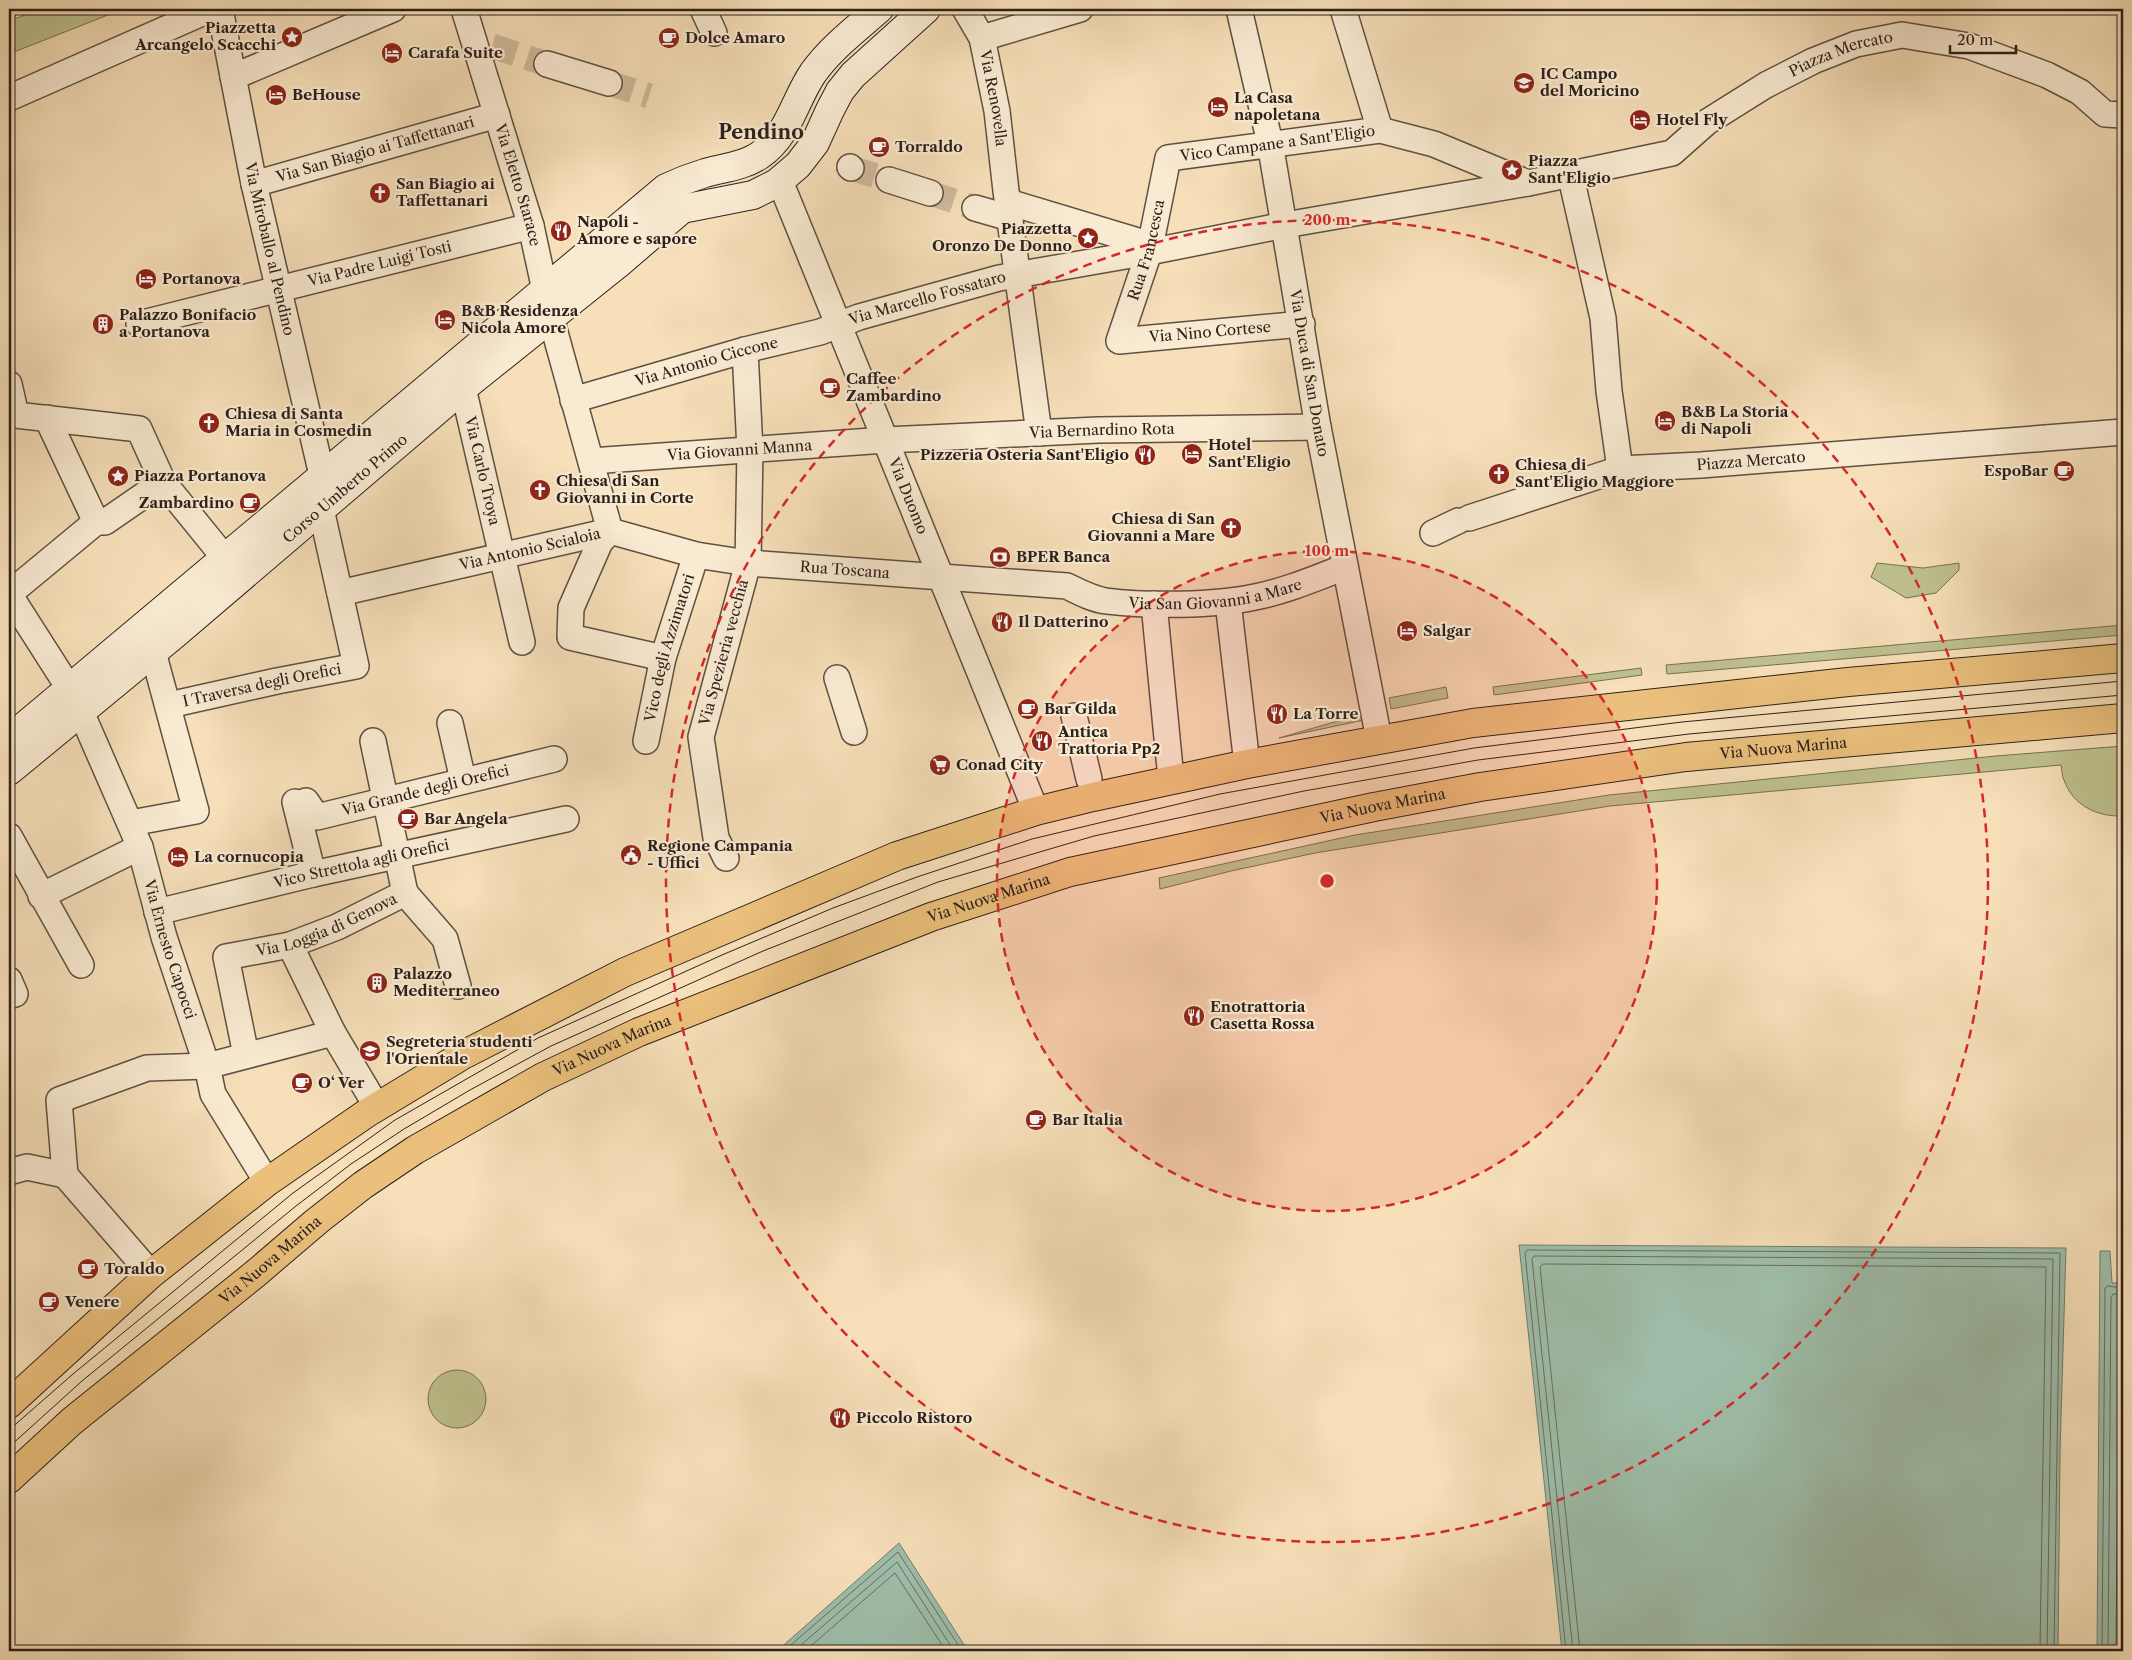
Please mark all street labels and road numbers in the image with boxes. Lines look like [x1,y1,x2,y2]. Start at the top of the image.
street label: Piazza Mercato [1786,27,1894,81]
street label: Via Renovella [976,47,1011,148]
street label: Via San Biagio ai Taffettanari [273,112,477,187]
street label: Via Eletto Starace [491,120,545,248]
street label: Vico Campane a Sant'Eligio [1178,121,1376,165]
street label: Via Miroballo al Pendino [241,160,299,337]
street label: Rua Francesca [1123,198,1168,303]
street label: Via Padre Luigi Tosti [305,236,454,291]
street label: Via Marcello Fossataro [845,267,1007,329]
street label: Via Duca di San Donato [1286,287,1334,458]
street label: Via Nino Cortese [1147,317,1272,346]
street label: Via Antonio Ciccone [632,332,780,391]
street label: Via Carlo Troya [461,413,505,527]
street label: Via Bernardino Rota [1028,419,1175,442]
street label: Corso Umberto Primo [278,430,411,547]
street label: Via Giovanni Manna [665,435,813,465]
street label: Piazza Mercato [1696,447,1806,474]
street label: Via Duomo [884,454,932,537]
street label: Via Antonio Scialoia [457,523,602,574]
street label: Rua Toscana [799,557,891,582]
street label: Vico degli Azzimatori [640,571,698,725]
street label: Via San Giovanni a Mare [1127,574,1304,613]
street label: Via Spezieria vecchia [694,577,752,728]
street label: I Traversa degli Orefici [181,659,343,711]
street label: Via Nuova Marina [1718,733,1848,763]
street label: Via Grande degli Orefici [339,760,511,820]
street label: Via Nuova Marina [1317,784,1447,828]
street label: Vico Strettola agli Orefici [271,835,451,892]
street label: Via Nuova Marina [924,869,1052,927]
street label: Via Ernesto Capocci [140,877,201,1022]
street label: Via Loggia di Genova [253,889,400,960]
street label: Via Nuova Marina [548,1010,674,1081]
street label: Via Nuova Marina [214,1211,325,1309]

